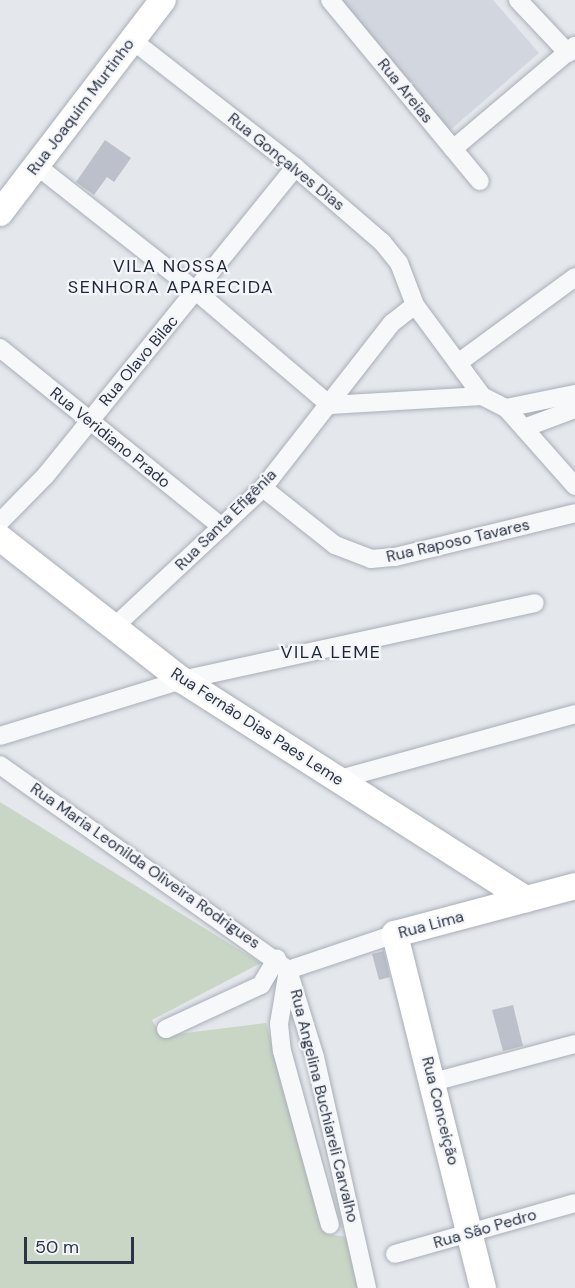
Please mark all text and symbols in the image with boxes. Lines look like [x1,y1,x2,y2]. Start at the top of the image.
street label: Rua Joaquim Murtinho [23,35,139,179]
street label: Rua Areias [373,55,437,127]
street label: Rua Gonçalves Dias [224,109,348,215]
district label: VILA NOSSA SENHORA APARECIDA [68,256,274,298]
street label: Rua Olavo Bilac [95,312,183,410]
street label: Rua Veridiano Prado [46,384,174,492]
street label: Rua Santa Efigênia [171,465,281,575]
street label: Rua Raposo Tavares [384,515,532,567]
district label: VILA LEME [281,641,381,663]
street label: Rua Fernão Dias Paes Leme [167,664,347,790]
street label: Rua Maria Leonilda Oliveira Rodrigues [26,779,264,953]
street label: Rua Lima [396,907,466,943]
street label: Rua Angelina Buchiareli Carvalho [286,987,362,1225]
street label: Rua Conceição [417,1055,463,1167]
street label: Rua São Pedro [431,1205,539,1253]
scale bar [27,1225,136,1263]
text: 50 m [35,1235,79,1259]

